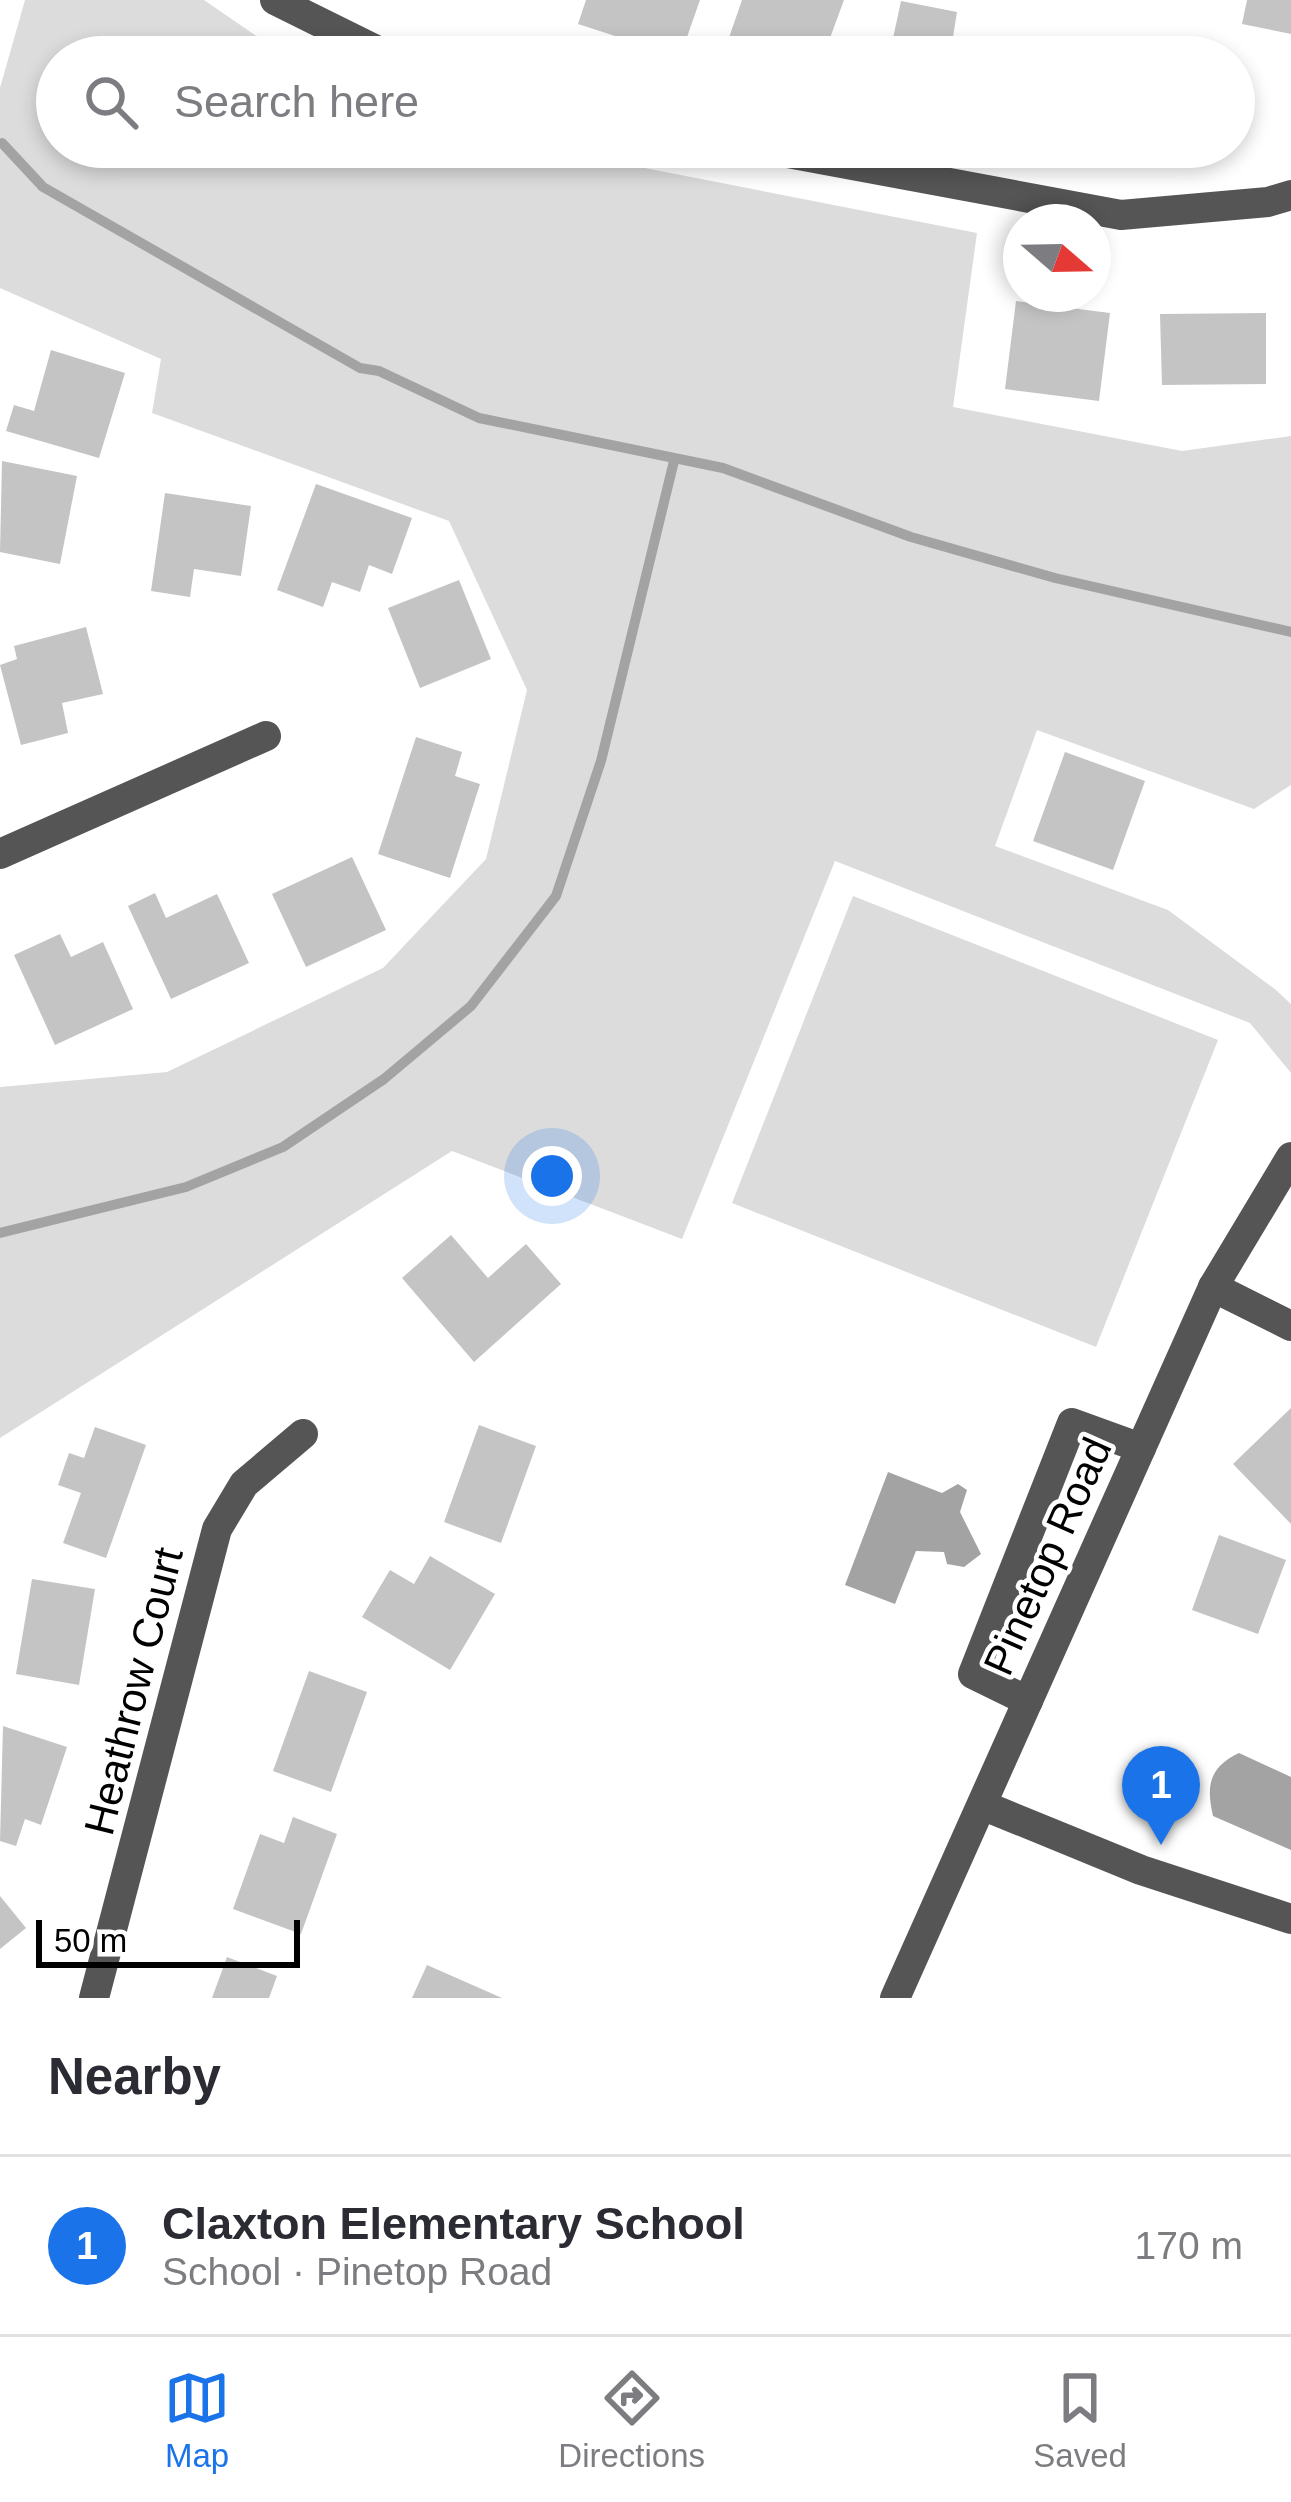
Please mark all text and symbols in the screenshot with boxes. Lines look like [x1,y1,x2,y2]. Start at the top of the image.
search box [36,36,1255,168]
icon: search [78,69,144,135]
text: Search here [174,76,419,127]
north arrow [1003,204,1111,312]
your location [522,1146,582,1206]
street label: Pinetop Road [974,1430,1121,1682]
street label: Heathrow Court [75,1542,192,1840]
pin: 1 [1122,1746,1200,1845]
scale bar [36,1914,300,1967]
text: 50 m [54,1922,127,1959]
text: Nearby [48,2048,221,2105]
text: Claxton Elementary School [162,2198,745,2249]
text: 1 [76,2224,98,2267]
text: 170 m [1135,2224,1243,2267]
text: School · Pinetop Road [162,2250,552,2293]
tab: Map [164,2365,230,2475]
tab: Directions [558,2365,705,2475]
tab: Saved [1033,2365,1127,2475]

